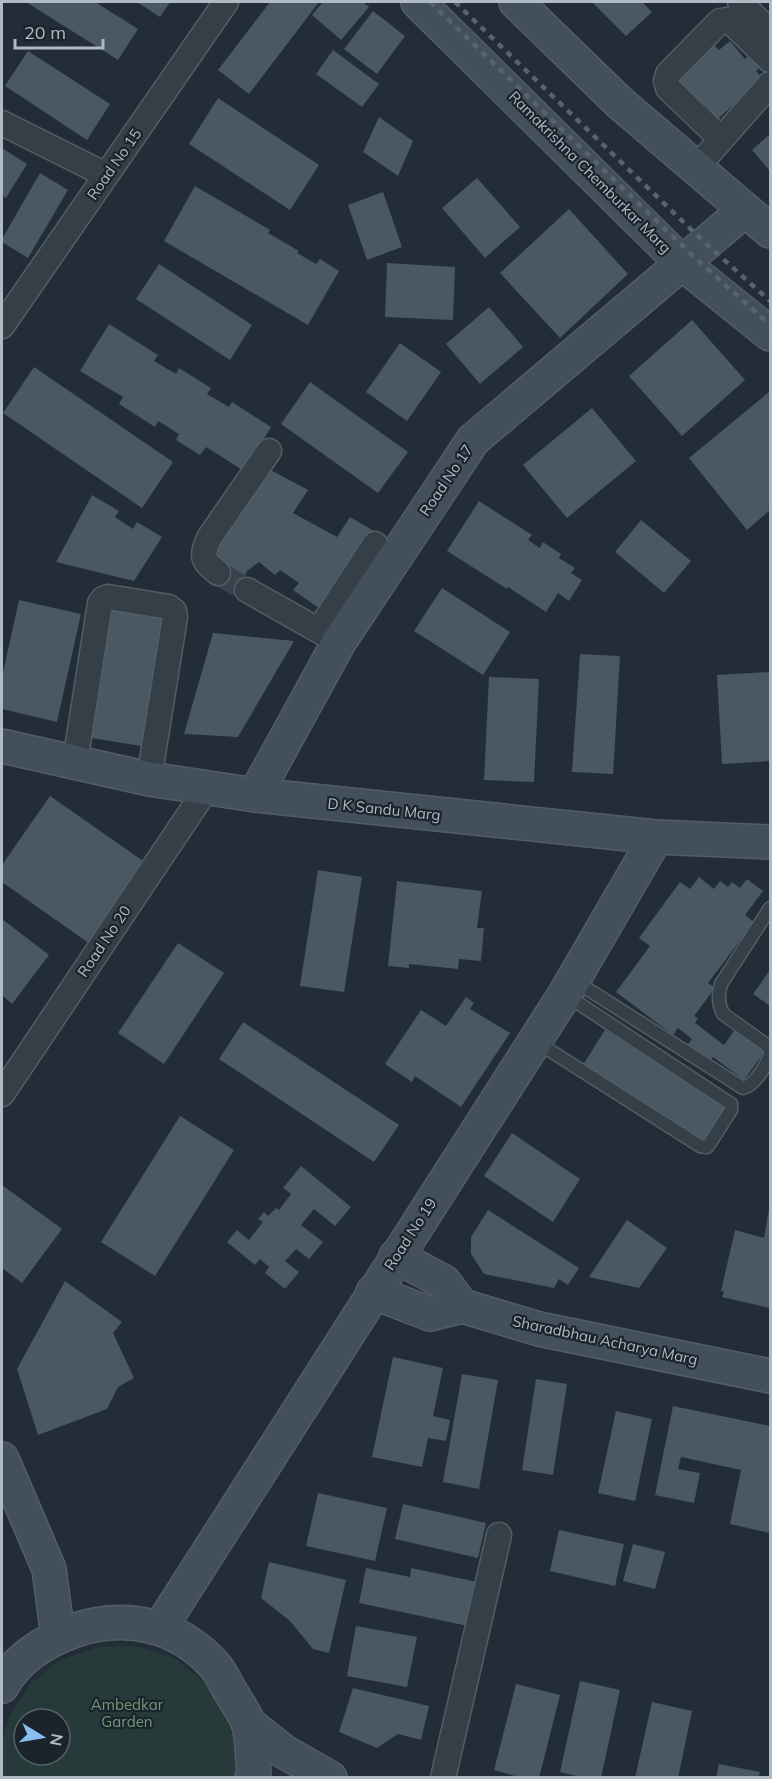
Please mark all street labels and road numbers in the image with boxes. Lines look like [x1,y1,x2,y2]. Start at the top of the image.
street label: Ramakrishna Chemburkar Marg [505,87,675,257]
street label: Road No 15 [83,125,145,203]
street label: Road No 17 [415,441,477,519]
street label: D K Sandu Marg [327,794,441,824]
street label: Road No 20 [73,902,135,980]
street label: Road No 19 [380,1194,440,1274]
street label: Sharadbhau Acharya Marg [511,1311,699,1369]

